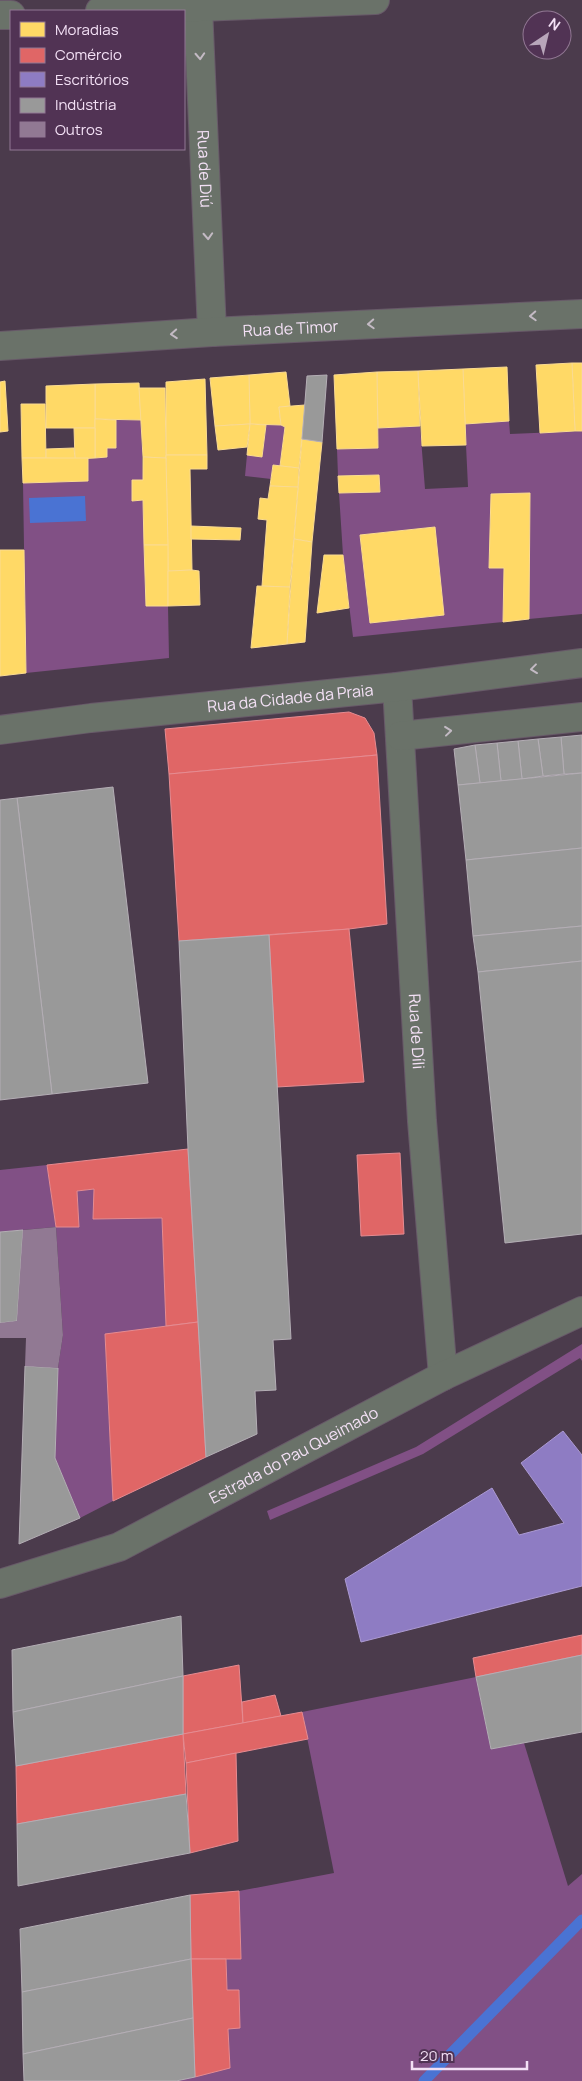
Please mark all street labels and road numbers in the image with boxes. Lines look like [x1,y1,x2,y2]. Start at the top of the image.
street label: Rua de Diú [192,130,218,208]
street label: Rua de Timor [242,315,339,341]
street label: Rua da Cidade da Praia [206,678,374,717]
street label: Rua de Díli [404,993,430,1070]
street label: Estrada do Pau Queimado [205,1401,382,1509]

